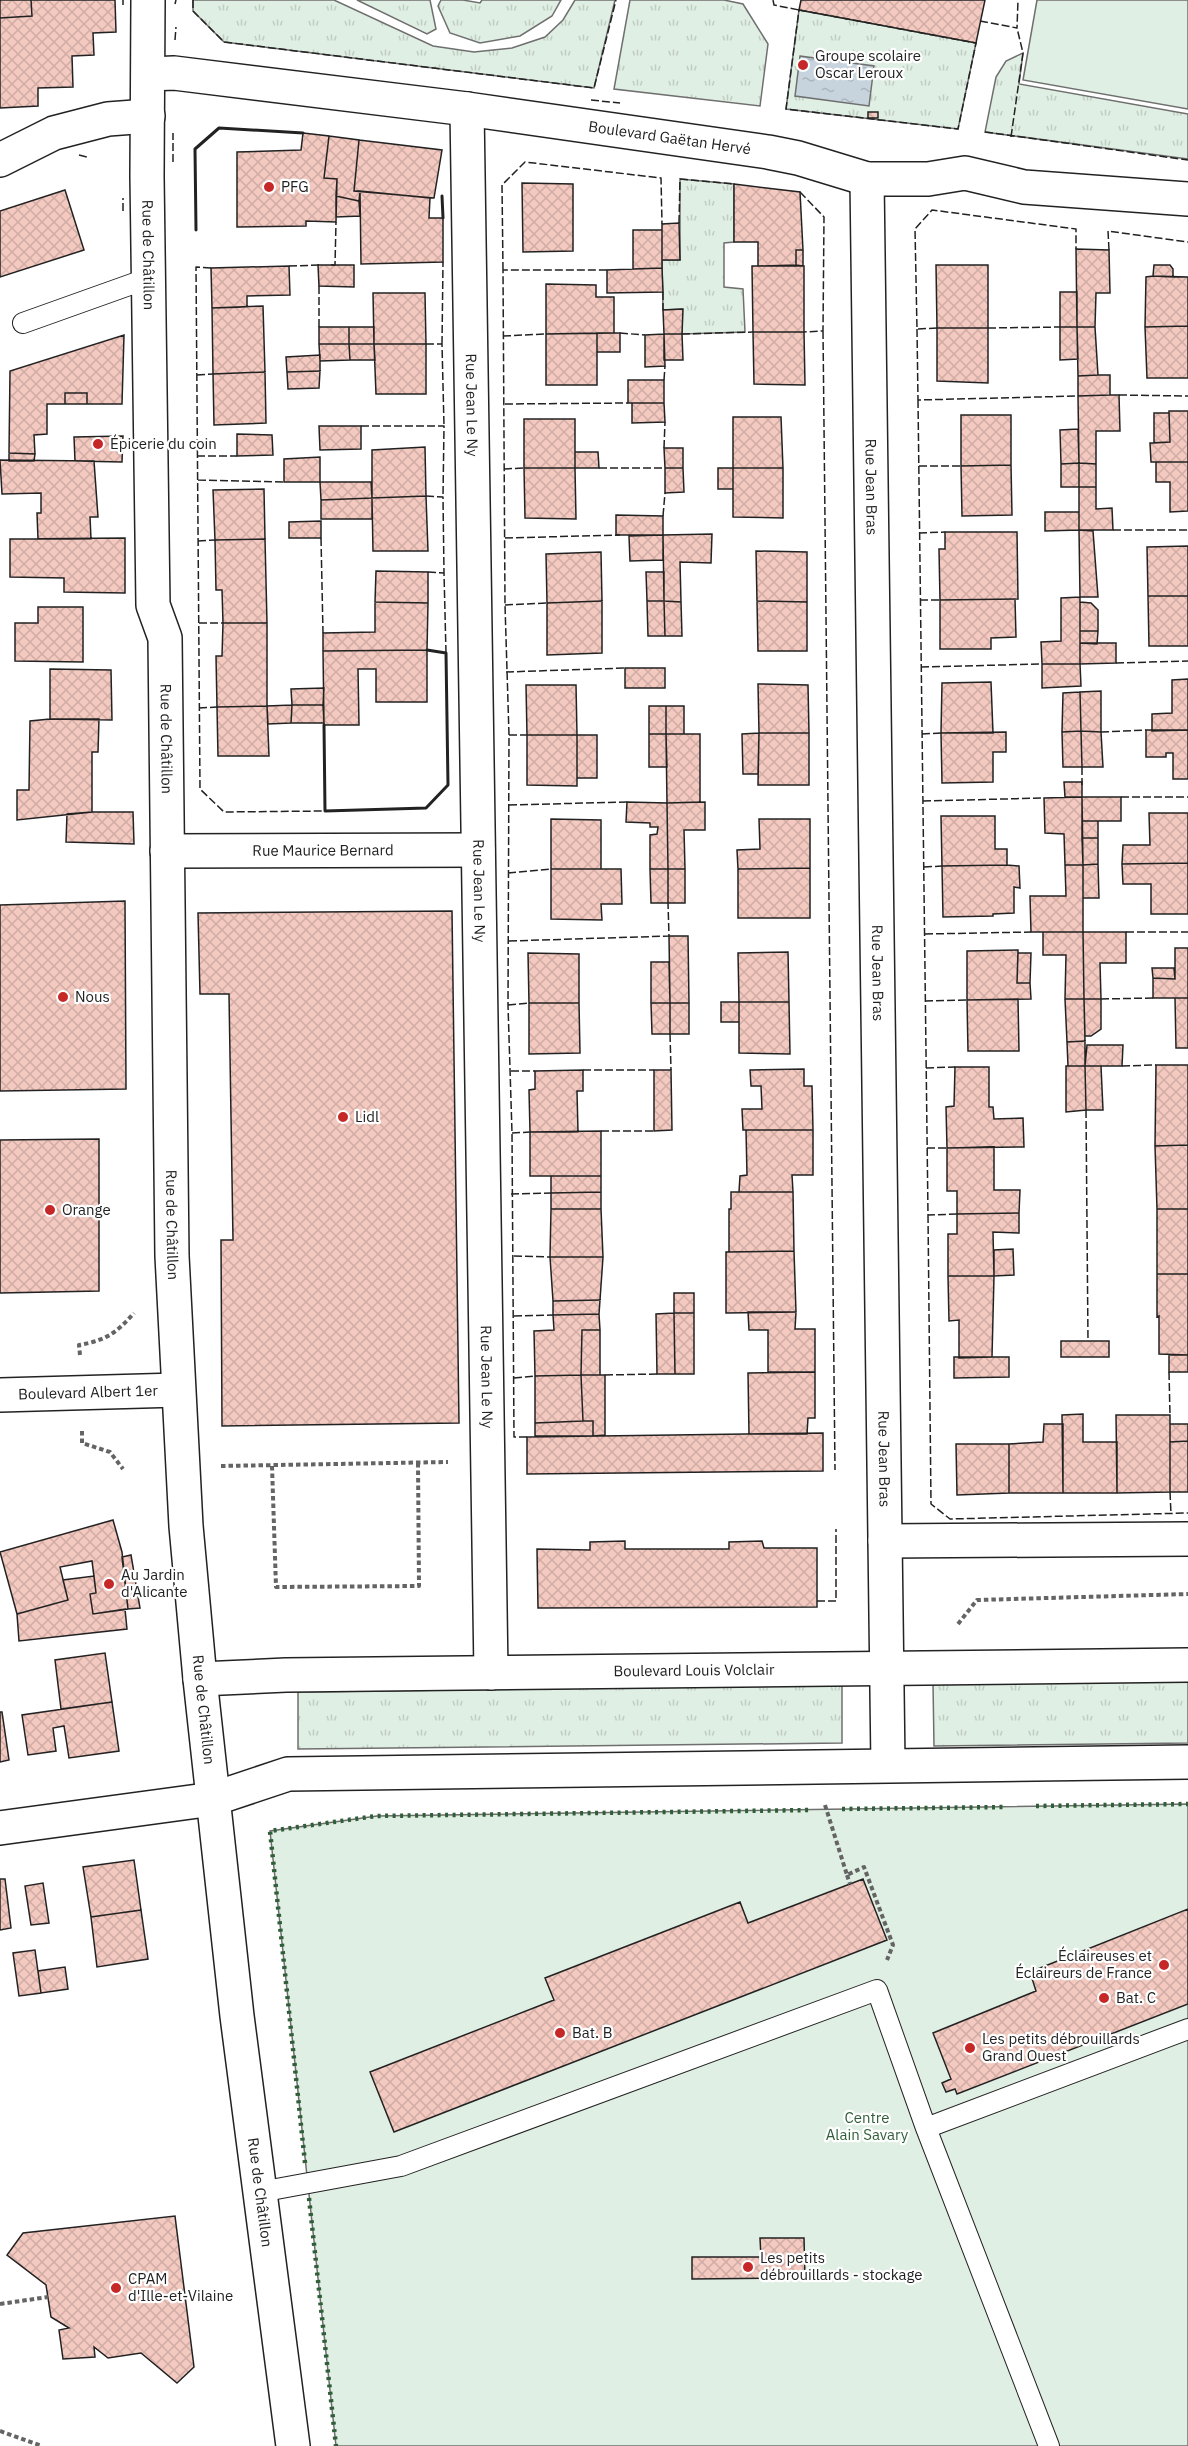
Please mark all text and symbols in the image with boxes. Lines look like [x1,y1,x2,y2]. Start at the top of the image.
place label: Groupe scolaire Oscar Leroux [815,46,921,82]
marker: Groupe scolaire Oscar Leroux [796,58,810,72]
street label: Boulevard Gaëtan Hervé [587,116,752,158]
place label: PFG [281,177,309,196]
marker: PFG [262,180,276,194]
street label: Rue de Châtillon [138,200,159,310]
street label: Rue Jean Le Ny [462,353,482,457]
place label: Épicerie du coin [110,434,217,453]
marker: Épicerie du coin [91,437,105,451]
street label: Rue Jean Bras [861,439,882,535]
street label: Rue de Châtillon [157,684,177,794]
street label: Rue Jean Le Ny [469,839,490,943]
street label: Rue Maurice Bernard [252,840,394,860]
street label: Rue Jean Bras [868,925,888,1021]
place label: Nous [75,987,110,1006]
marker: Nous [56,990,70,1004]
place label: Lidl [355,1107,379,1126]
marker: Lidl [336,1110,350,1124]
street label: Rue de Châtillon [162,1169,183,1280]
place label: Orange [62,1200,111,1219]
marker: Orange [43,1203,57,1217]
street label: Rue Jean Le Ny [477,1325,497,1429]
street label: Boulevard Albert 1er [18,1381,159,1403]
street label: Rue Jean Bras [874,1411,895,1507]
place label: Au Jardin d'Alicante [121,1565,188,1601]
marker: Au Jardin d'Alicante [102,1577,116,1591]
street label: Rue de Châtillon [189,1654,219,1765]
street label: Boulevard Louis Volclair [613,1660,775,1680]
place label: Éclaireuses et Éclaireurs de France [1015,1946,1152,1982]
marker: Éclaireuses et Éclaireurs de France [1157,1958,1171,1972]
place label: Bat. C [1116,1988,1156,2007]
marker: Bat. C [1097,1991,1111,2005]
place label: Bat. B [572,2023,613,2042]
marker: Bat. B [553,2026,567,2040]
place label: Les petits débrouillards Grand Ouest [982,2029,1140,2065]
marker: Les petits débrouillards Grand Ouest [963,2041,977,2055]
park label: Centre Alain Savary [826,2108,909,2144]
street label: Rue de Châtillon [244,2136,277,2248]
place label: Les petits débrouillards - stockage [760,2248,923,2284]
marker: Les petits débrouillards - stockage [741,2260,755,2274]
place label: CPAM d'Ille-et-Vilaine [128,2269,233,2305]
marker: CPAM d'Ille-et-Vilaine [109,2281,123,2295]

